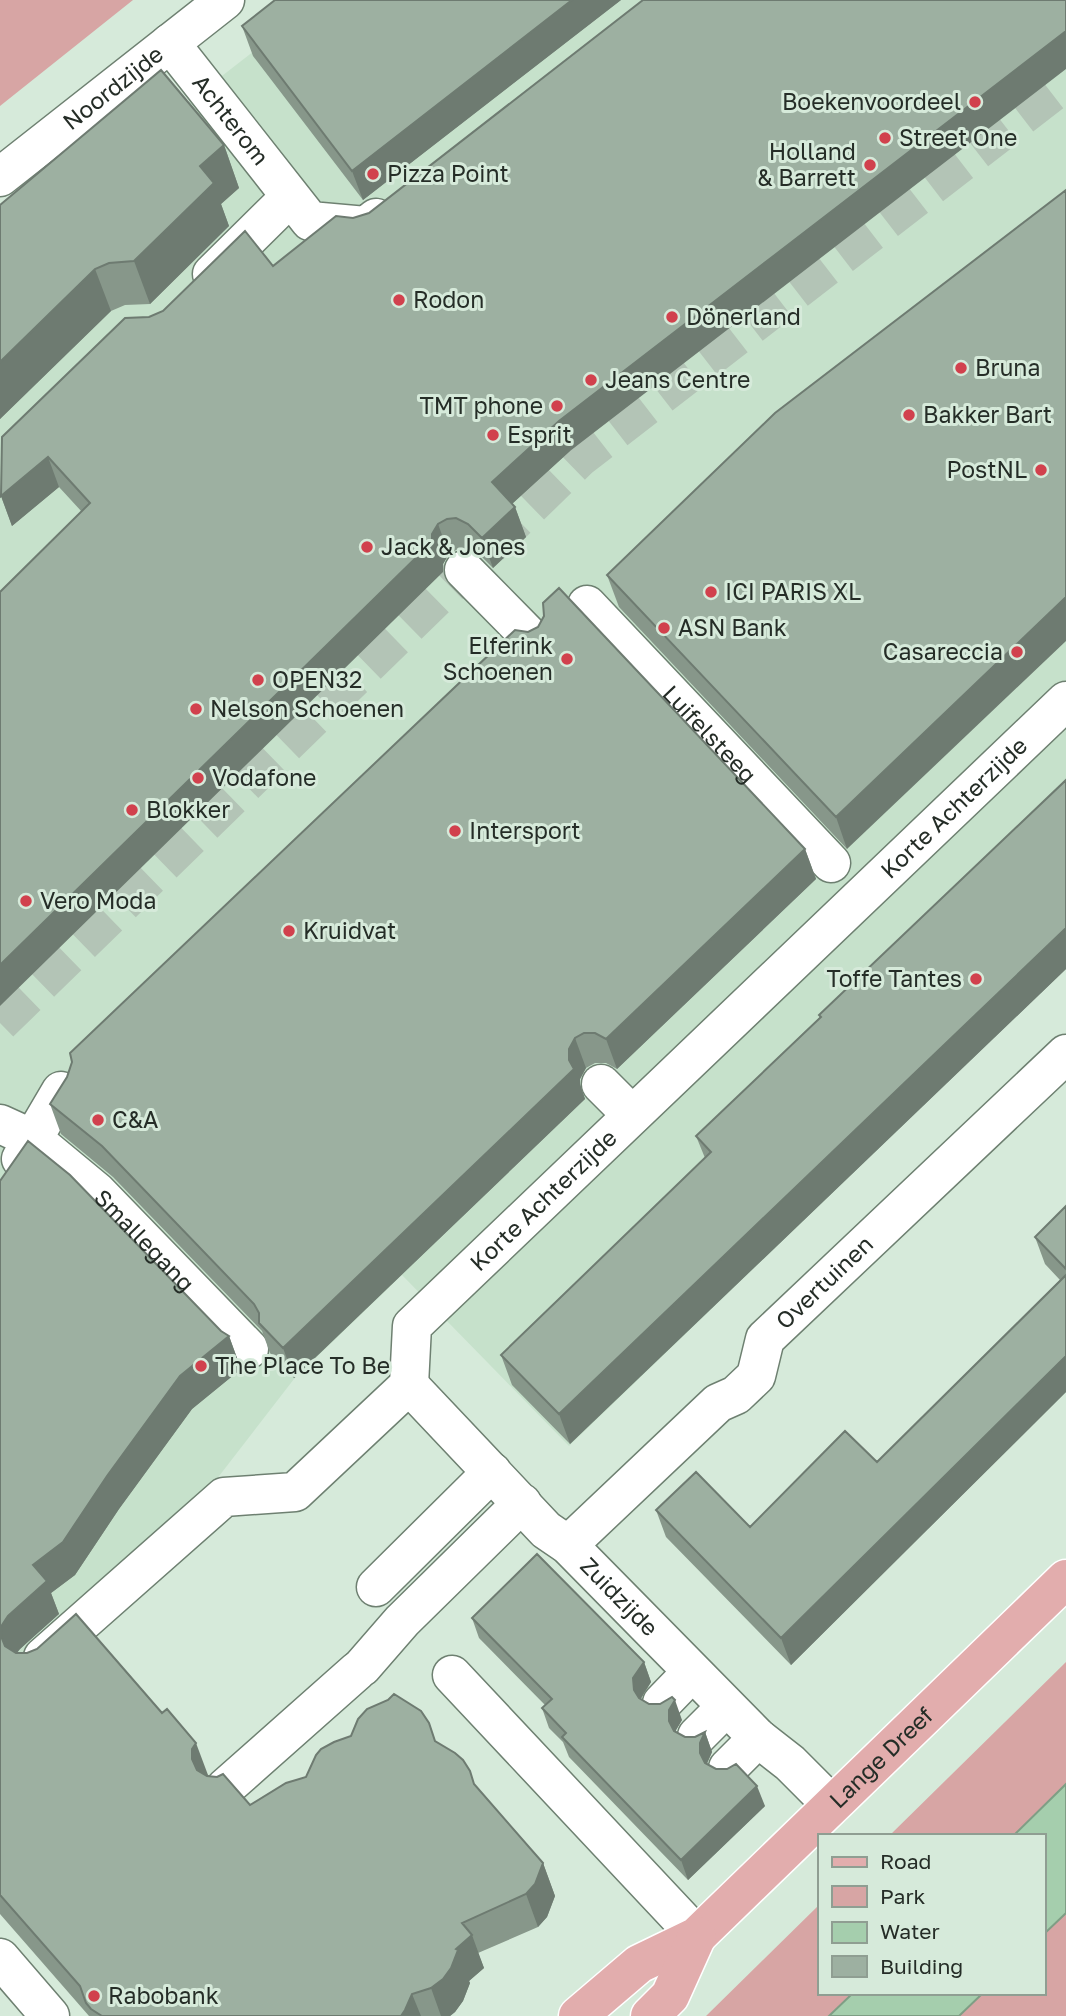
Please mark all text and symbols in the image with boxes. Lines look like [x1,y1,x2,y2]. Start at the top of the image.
street label: Noordzijde [57,39,168,135]
street label: Achterom [187,69,275,170]
place label: Boekenvoordeel [782,87,961,115]
marker: Boekenvoordeel [967,94,983,110]
place label: Street One [899,123,1017,151]
marker: Street One [877,130,893,146]
place label: Holland & Barrett [757,137,856,191]
marker: Holland & Barrett [862,157,878,173]
place label: Pizza Point [387,159,509,187]
marker: Pizza Point [365,166,381,182]
place label: Rodon [413,285,484,313]
marker: Rodon [391,292,407,308]
place label: Dönerland [686,302,801,330]
marker: Dönerland [664,309,680,325]
place label: Bruna [975,353,1040,381]
marker: Bruna [953,360,969,376]
place label: Jeans Centre [605,365,750,393]
marker: Jeans Centre [583,372,599,388]
place label: TMT phone [419,391,543,419]
marker: TMT phone [549,398,565,414]
place label: Bakker Bart [923,400,1052,428]
marker: Bakker Bart [901,407,917,423]
place label: Esprit [507,420,572,448]
marker: Esprit [485,427,501,443]
place label: PostNL [946,455,1027,483]
marker: PostNL [1033,462,1049,478]
place label: Jack & Jones [381,532,525,560]
marker: Jack & Jones [359,539,375,555]
place label: ICI PARIS XL [725,577,861,605]
marker: ICI PARIS XL [703,584,719,600]
place label: ASN Bank [678,613,787,641]
marker: ASN Bank [656,620,672,636]
place label: Elferink Schoenen [443,631,553,685]
place label: Casareccia [883,637,1003,665]
marker: Casareccia [1009,644,1025,660]
marker: Elferink Schoenen [559,651,575,667]
place label: OPEN32 [272,665,362,693]
marker: OPEN32 [250,672,266,688]
street label: Luifelsteeg [657,679,763,788]
place label: Nelson Schoenen [210,694,404,722]
marker: Nelson Schoenen [188,701,204,717]
street label: Korte Achterzijde [874,731,1032,884]
place label: Vodafone [212,763,316,791]
marker: Vodafone [190,770,206,786]
place label: Blokker [146,795,230,823]
marker: Blokker [124,802,140,818]
place label: Intersport [469,816,580,844]
marker: Intersport [447,823,463,839]
place label: Vero Moda [40,886,156,914]
marker: Vero Moda [18,893,34,909]
place label: Kruidvat [303,916,396,944]
marker: Kruidvat [281,923,297,939]
place label: Toffe Tantes [827,964,962,992]
marker: Toffe Tantes [968,971,984,987]
place label: C&A [112,1105,158,1133]
marker: C&A [90,1112,106,1128]
street label: Korte Achterzijde [464,1123,622,1276]
street label: Smallegang [89,1183,201,1297]
street label: Overtuinen [770,1229,878,1334]
place label: The Place To Be [215,1351,390,1379]
marker: The Place To Be [193,1358,209,1374]
street label: Zuidzijde [575,1551,665,1641]
street label: Lange Dreef [823,1701,938,1813]
legend [818,1834,1045,1995]
text: Road [880,1848,931,1874]
text: Park [880,1883,926,1909]
text: Water [880,1918,940,1944]
text: Building [880,1953,963,1979]
place label: Rabobank [108,1981,219,2009]
marker: Rabobank [86,1988,102,2004]

